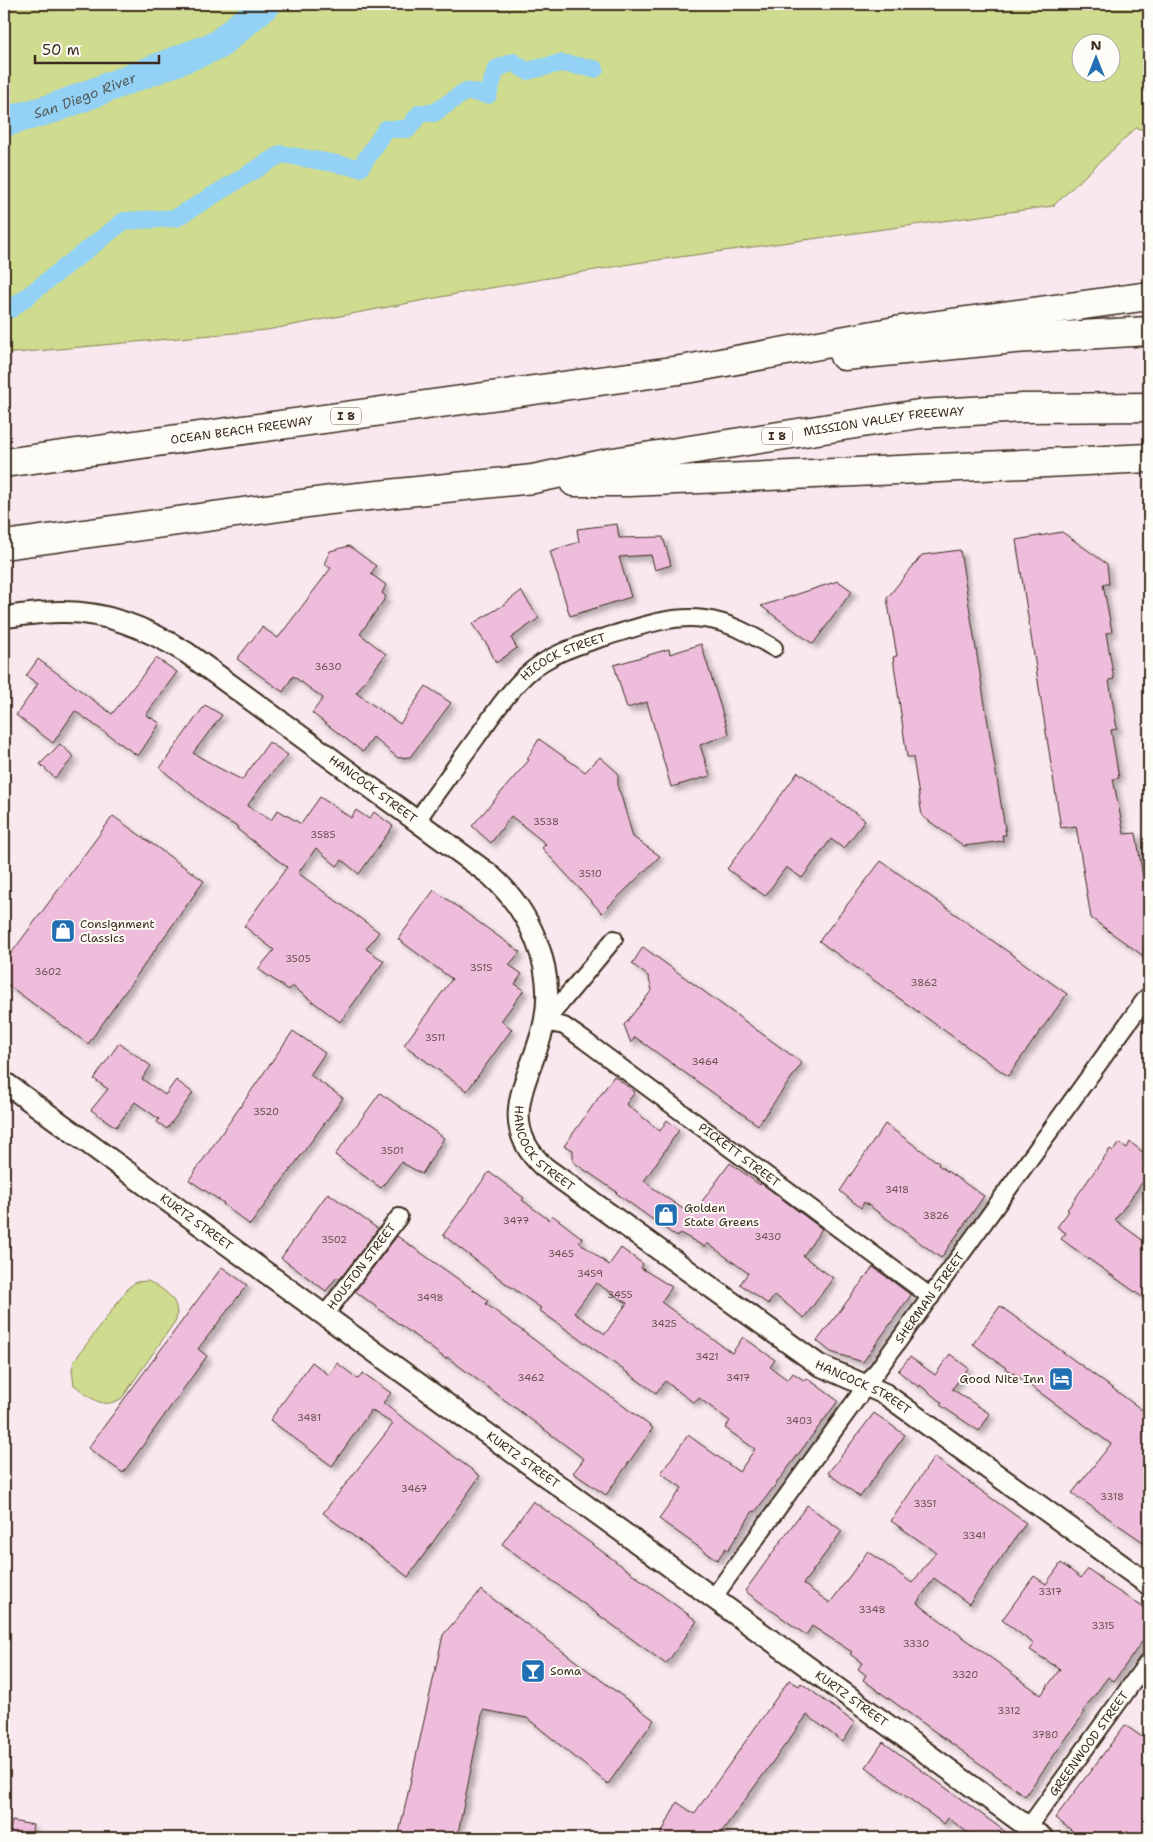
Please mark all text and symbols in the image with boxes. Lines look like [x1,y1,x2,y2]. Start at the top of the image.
scale bar [35,32,159,64]
north arrow [1070,32,1120,82]
text: N [1090,36,1102,54]
text: 50 m [42,40,80,60]
water label: San Diego River [31,68,139,122]
street label: MISSION VALLEY FREEWAY [802,403,966,440]
road number: I 8 [331,408,361,424]
street label: OCEAN BEACH FREEWAY [169,412,315,448]
road number: I 8 [762,428,792,444]
street label: HICOCK STREET [517,629,608,684]
house number: 3630 [315,660,341,673]
street label: HANCOCK STREET [326,751,421,827]
house number: 3538 [533,815,559,828]
house number: 3585 [310,828,336,841]
house number: 3510 [578,867,602,880]
place label: Consignment Classics [80,916,155,946]
shop icon: Consignment Classics [50,918,76,944]
house number: 3505 [285,952,311,965]
house number: 3515 [470,961,492,974]
house number: 3602 [35,965,61,978]
house number: 3862 [911,976,937,989]
house number: 3511 [425,1031,445,1044]
house number: 3464 [691,1055,719,1068]
house number: 3520 [253,1105,279,1118]
street label: HANCOCK STREET [510,1105,578,1195]
street label: PICKETT STREET [695,1119,784,1191]
house number: 3501 [380,1144,404,1157]
house number: 3418 [885,1183,909,1196]
street label: KURTZ STREET [157,1190,237,1254]
place label: Golden State Greens [684,1200,759,1230]
shop icon: Golden State Greens [653,1202,679,1228]
house number: 3826 [923,1209,949,1222]
house number: 3477 [503,1214,529,1227]
street label: HOUSTON STREET [324,1220,400,1313]
house number: 3430 [755,1230,781,1243]
house number: 3502 [321,1233,347,1246]
house number: 3465 [548,1247,574,1260]
street label: SHERMAN STREET [891,1249,968,1347]
house number: 3459 [577,1267,603,1280]
house number: 3455 [607,1288,633,1301]
house number: 3498 [416,1291,444,1304]
house number: 3425 [651,1317,677,1330]
house number: 3421 [695,1350,719,1363]
street label: HANCOCK STREET [813,1356,914,1418]
hotel icon: Good Nite Inn [1048,1366,1074,1392]
house number: 3462 [518,1371,544,1384]
house number: 3417 [726,1371,750,1384]
place label: Good Nite Inn [959,1371,1044,1387]
house number: 3481 [297,1411,321,1424]
house number: 3403 [785,1414,813,1427]
street label: KURTZ STREET [484,1428,563,1492]
house number: 3467 [401,1482,427,1495]
house number: 3318 [1100,1490,1124,1503]
house number: 3351 [914,1497,936,1510]
house number: 3341 [962,1529,986,1542]
house number: 3317 [1038,1585,1062,1598]
house number: 3348 [859,1603,885,1616]
house number: 3315 [1091,1619,1115,1632]
house number: 3330 [903,1637,929,1650]
bar icon: Soma [520,1658,546,1684]
place label: Soma [550,1663,582,1679]
street label: KURTZ STREET [812,1667,891,1731]
house number: 3320 [952,1668,978,1681]
street label: GREENWOOD STREET [1046,1687,1132,1799]
house number: 3312 [997,1704,1021,1717]
house number: 3780 [1032,1728,1058,1741]

